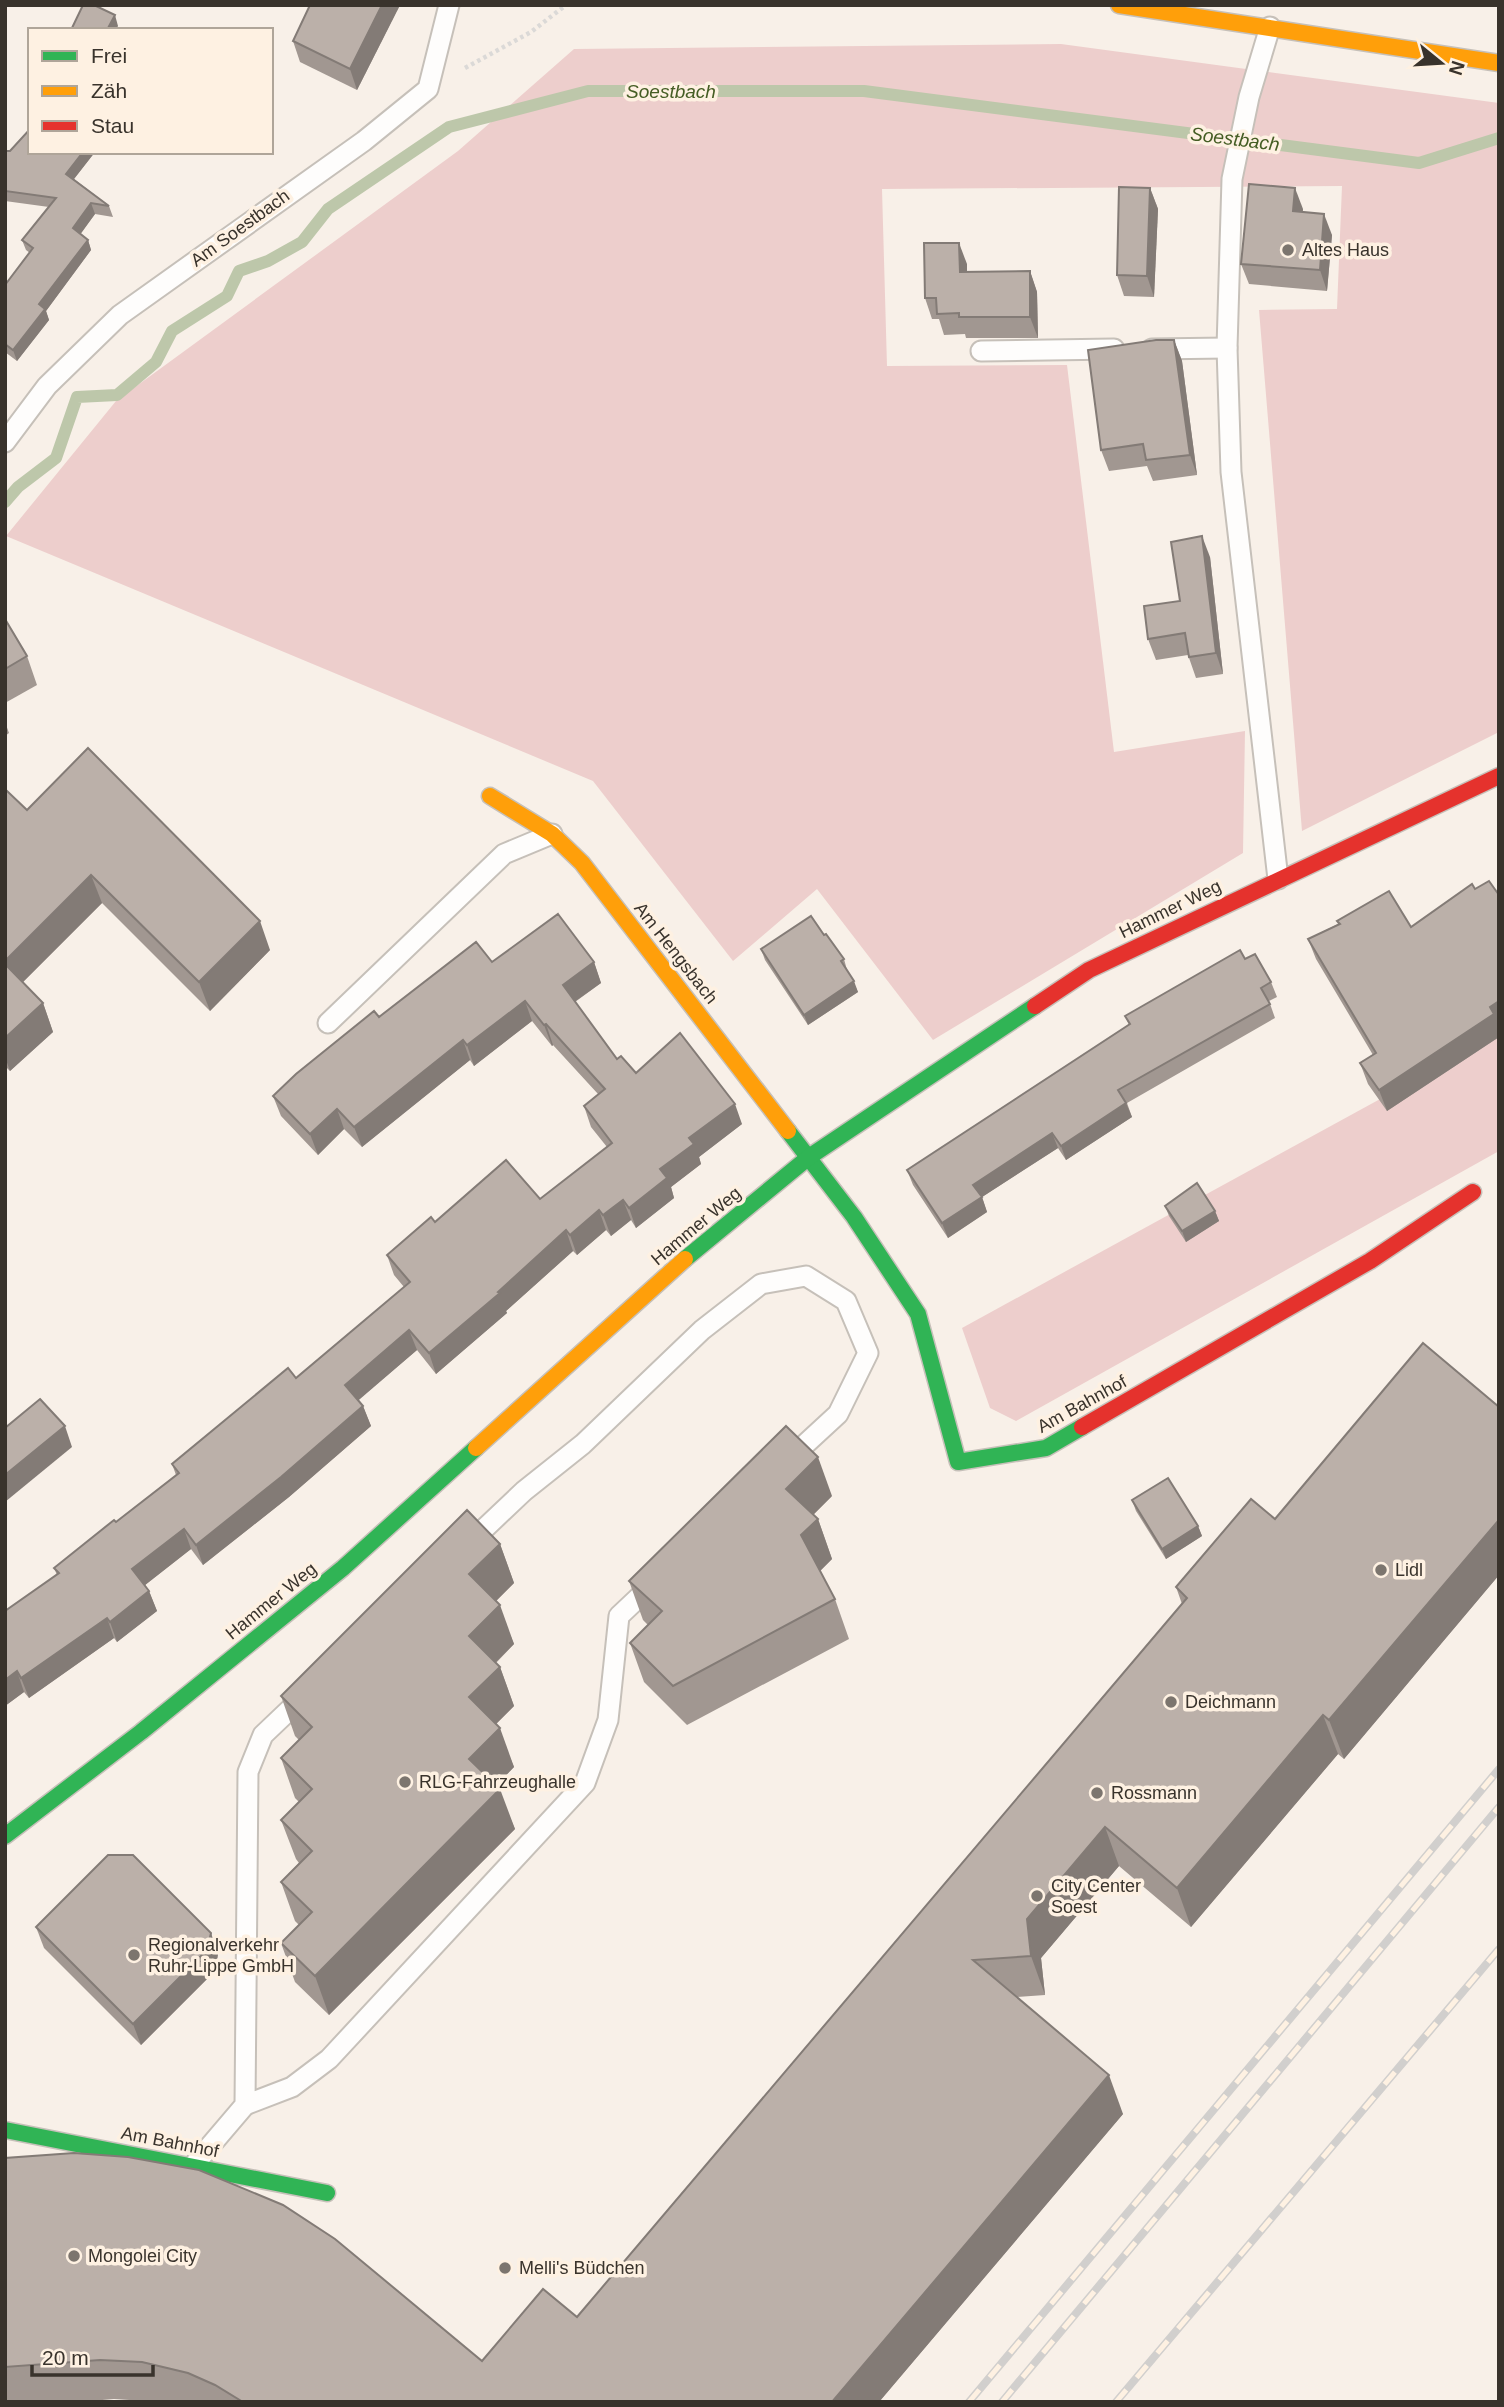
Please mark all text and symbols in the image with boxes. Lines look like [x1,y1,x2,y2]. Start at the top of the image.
legend [28,28,273,154]
north arrow [1406,28,1476,98]
text: Frei [91,44,127,67]
text: N [1445,58,1469,78]
text: Zäh [91,79,127,102]
water label: Soestbach [626,81,716,102]
text: Stau [91,114,134,137]
water label: Soestbach [1189,123,1281,155]
street label: Am Soestbach [187,186,293,270]
place label: Altes Haus [1302,240,1389,260]
marker: Altes Haus [1280,242,1296,258]
street label: Hammer Weg [1116,876,1224,942]
street label: Am Hengsbach [630,898,722,1008]
street label: Hammer Weg [647,1183,745,1269]
street label: Am Bahnhof [1034,1371,1131,1437]
street label: Hammer Weg [222,1558,320,1644]
place label: Lidl [1395,1560,1423,1580]
marker: Lidl [1373,1562,1389,1578]
place label: Deichmann [1185,1692,1276,1712]
marker: Deichmann [1163,1694,1179,1710]
place label: RLG-Fahrzeughalle [419,1772,576,1792]
marker: RLG-Fahrzeughalle [397,1774,413,1790]
place label: Rossmann [1111,1783,1197,1803]
marker: Rossmann [1089,1785,1105,1801]
place label: City Center Soest [1051,1876,1141,1917]
marker: City Center Soest [1029,1888,1045,1904]
place label: Regionalverkehr Ruhr-Lippe GmbH [148,1935,294,1976]
marker: Regionalverkehr Ruhr-Lippe GmbH [126,1947,142,1963]
street label: Am Bahnhof [119,2123,222,2161]
place label: Mongolei City [88,2246,197,2266]
marker: Mongolei City [66,2248,82,2264]
place label: Melli's Büdchen [519,2258,645,2278]
marker: Melli's Büdchen [497,2260,513,2276]
scale bar [32,2334,152,2378]
text: 20 m [42,2346,89,2369]

